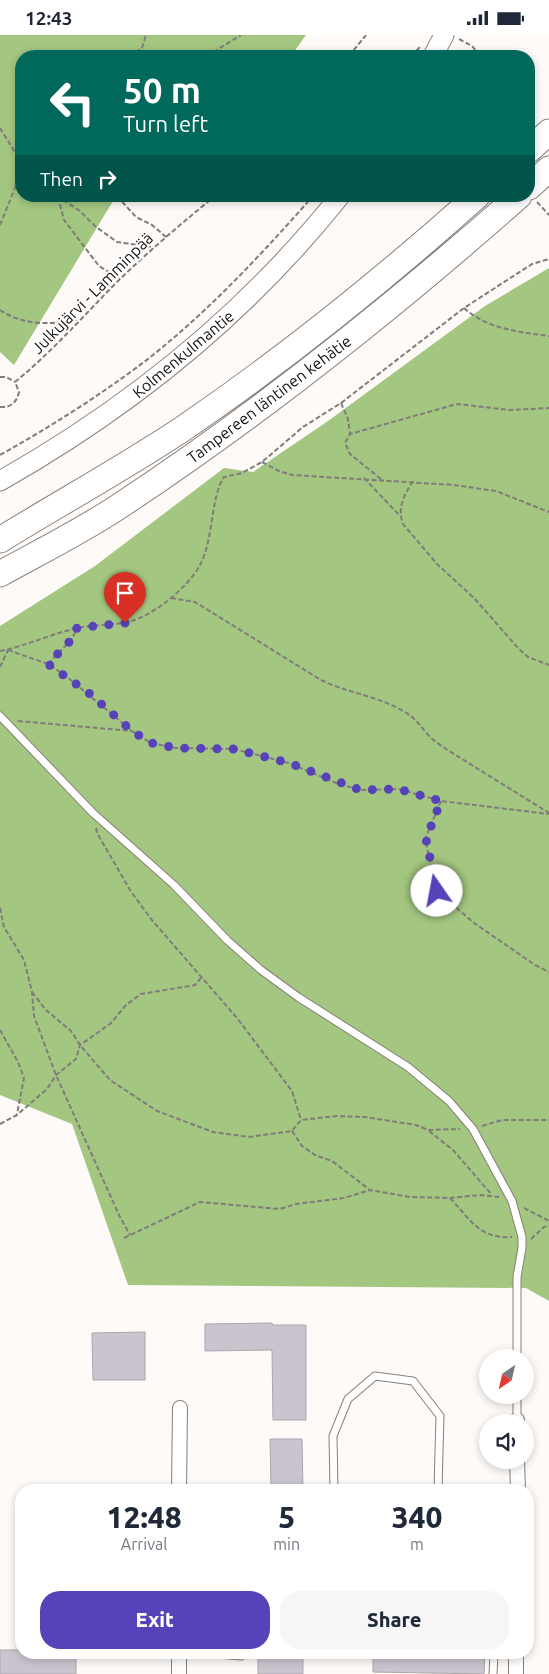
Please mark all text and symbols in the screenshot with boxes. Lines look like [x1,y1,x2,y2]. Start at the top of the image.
text: 12:43 [25,7,73,29]
icon: left [40,70,105,135]
text: 50 m [123,70,201,110]
text: Turn left [123,111,208,136]
icon: right [93,165,121,193]
text: Then [40,168,83,190]
street label: Julkujärvi - Lamminpää [28,229,156,357]
street label: Kolmenkulmantie [129,306,237,402]
street label: Tampereen läntinen kehätie [184,331,354,467]
pin [104,572,146,623]
icon: arrive [111,579,139,607]
position arrow [410,864,462,916]
north arrow [479,1349,534,1404]
map controls [479,1349,534,1469]
button: sound [479,1414,534,1469]
text: 12:48 [107,1500,182,1534]
text: 5 [278,1500,295,1534]
text: 340 [392,1500,442,1534]
text: Arrival [121,1535,167,1553]
text: min [273,1535,300,1553]
text: m [410,1535,424,1553]
button: Exit [40,1591,270,1649]
button: Share [280,1591,509,1649]

